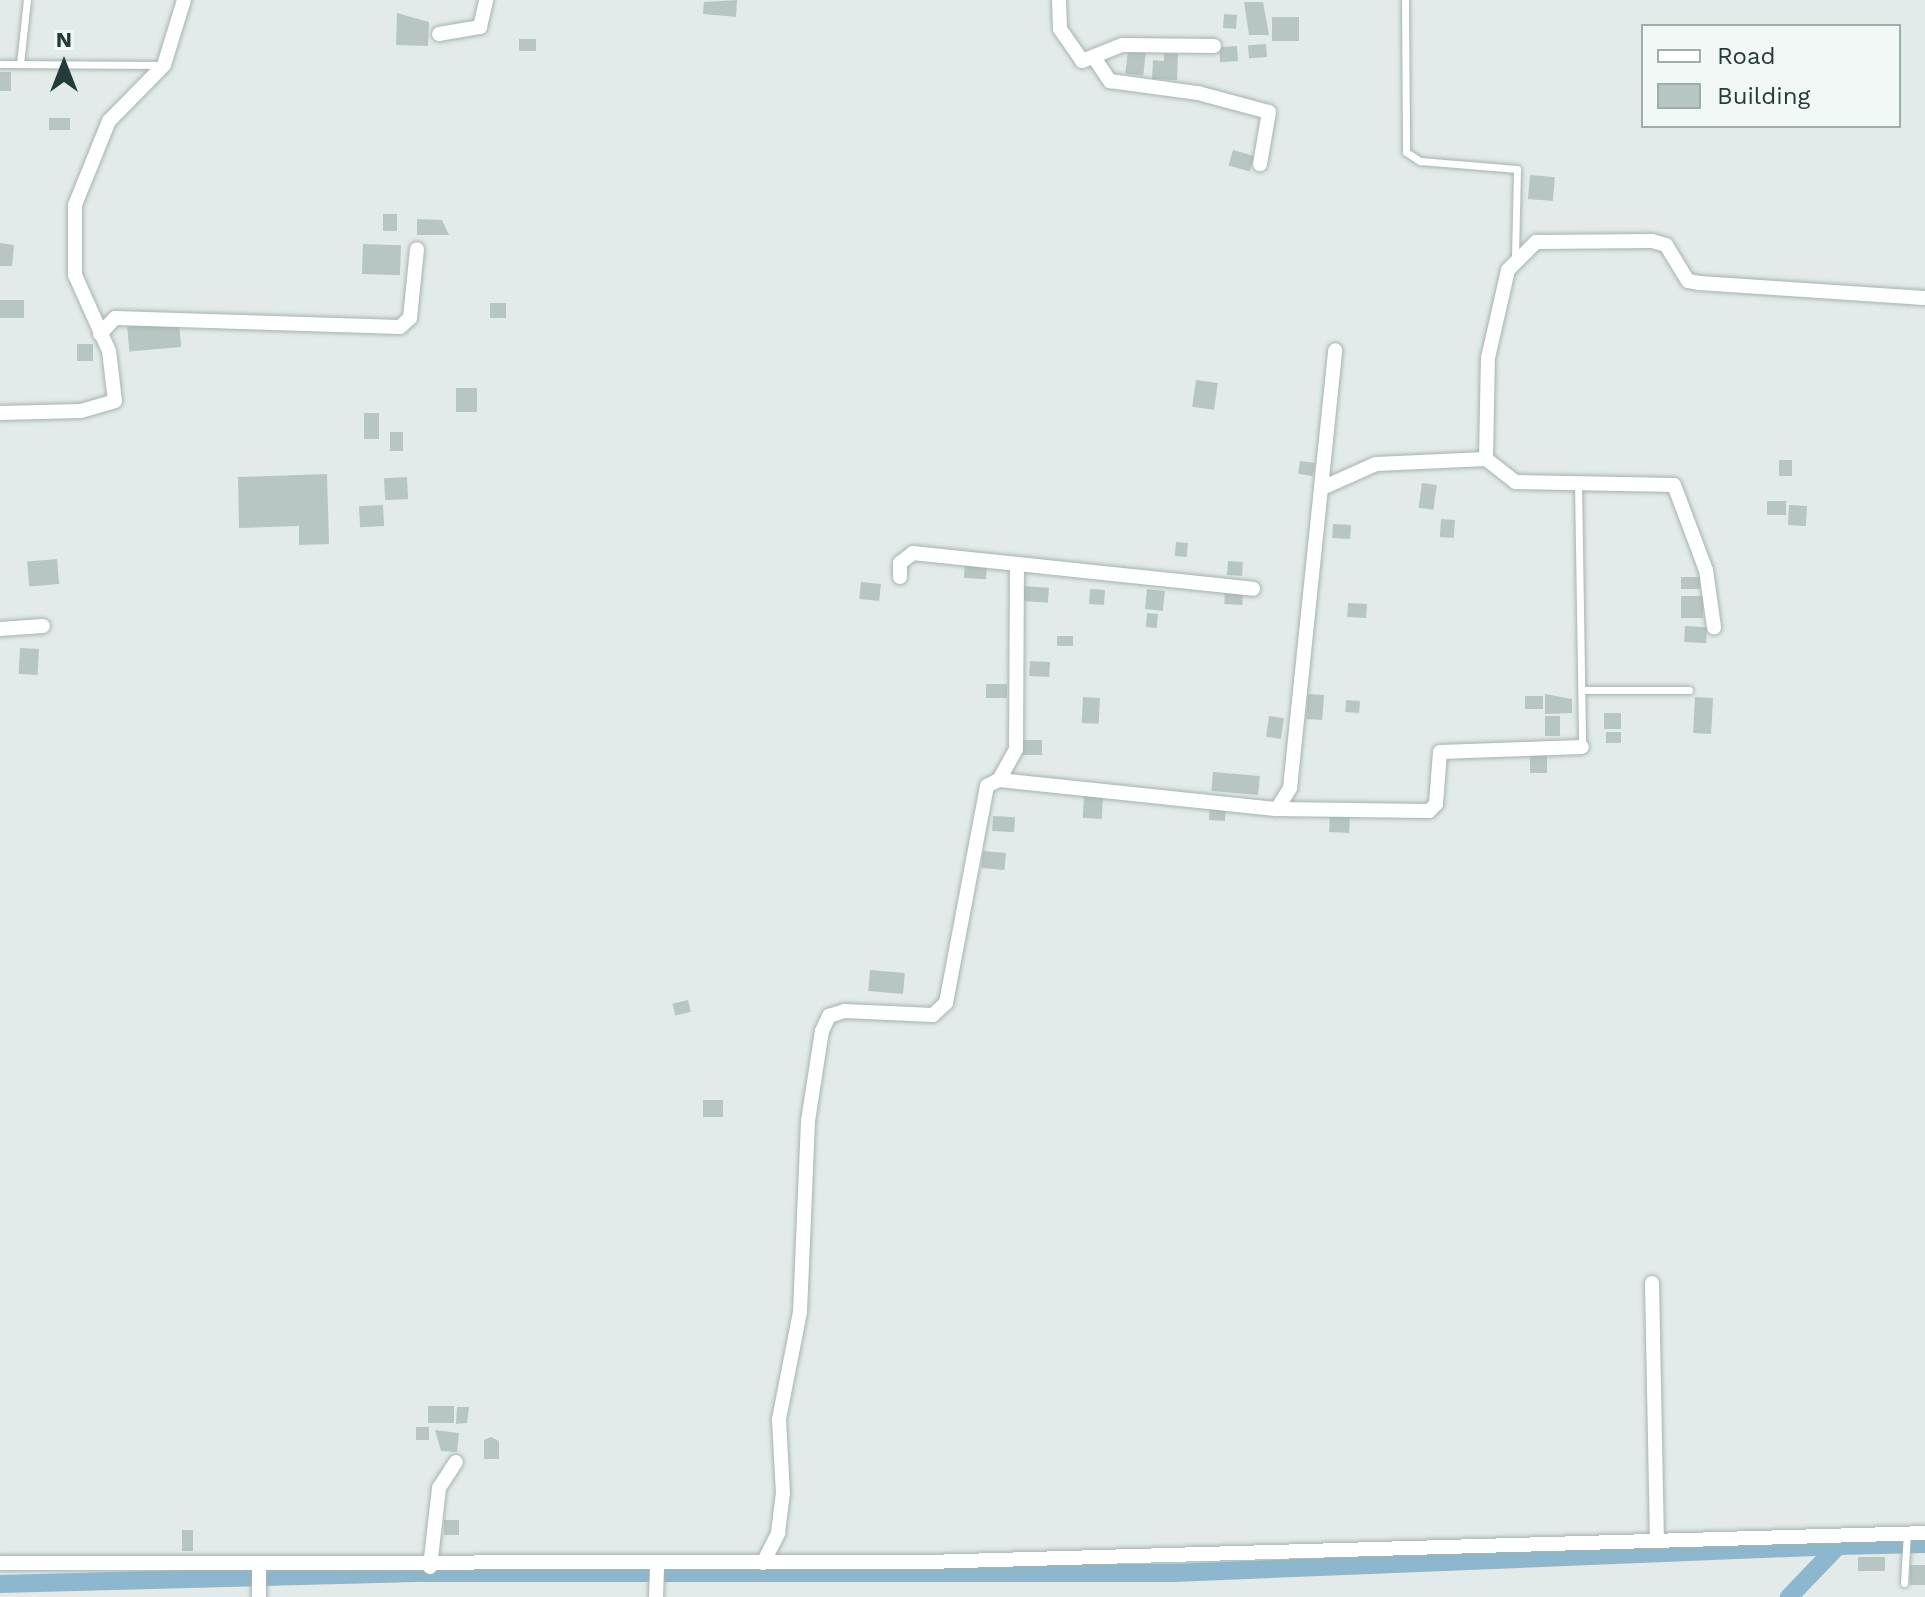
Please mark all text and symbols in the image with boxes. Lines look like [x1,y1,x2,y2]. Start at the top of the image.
north arrow [24,24,104,104]
legend [1641,24,1901,128]
text: N [56,27,72,52]
text: Road [1717,42,1776,70]
text: Building [1717,82,1810,110]

